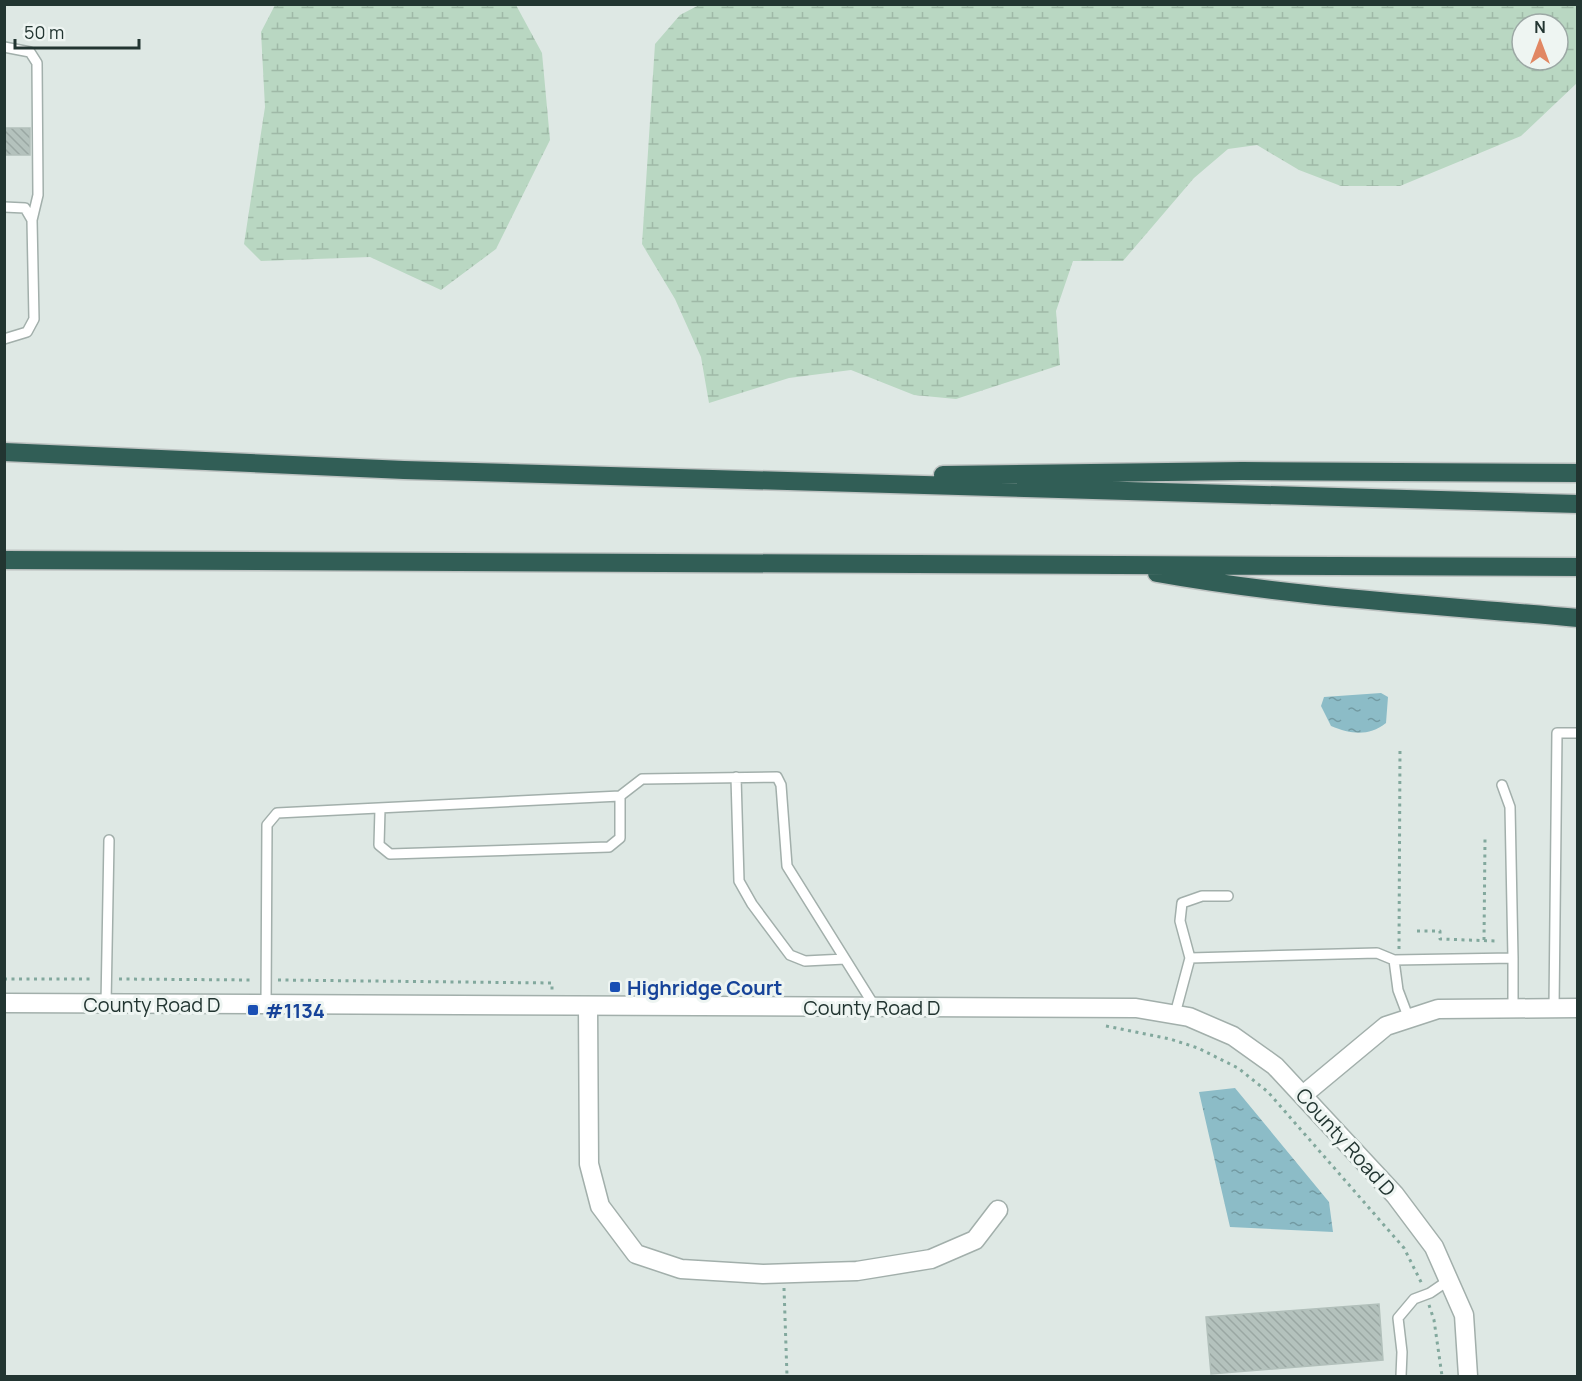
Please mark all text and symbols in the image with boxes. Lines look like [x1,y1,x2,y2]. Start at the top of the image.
scale bar [15,12,140,50]
north arrow [1510,12,1570,72]
text: N [1534,16,1546,38]
text: 50 m [24,20,64,44]
place label: Highridge Court [627,974,782,1001]
marker: Highridge Court [608,980,622,994]
street label: County Road D [84,991,221,1018]
street label: County Road D [804,994,941,1021]
place label: #1134 [265,997,325,1024]
marker: #1134 [246,1003,260,1017]
street label: County Road D [1290,1082,1402,1202]

